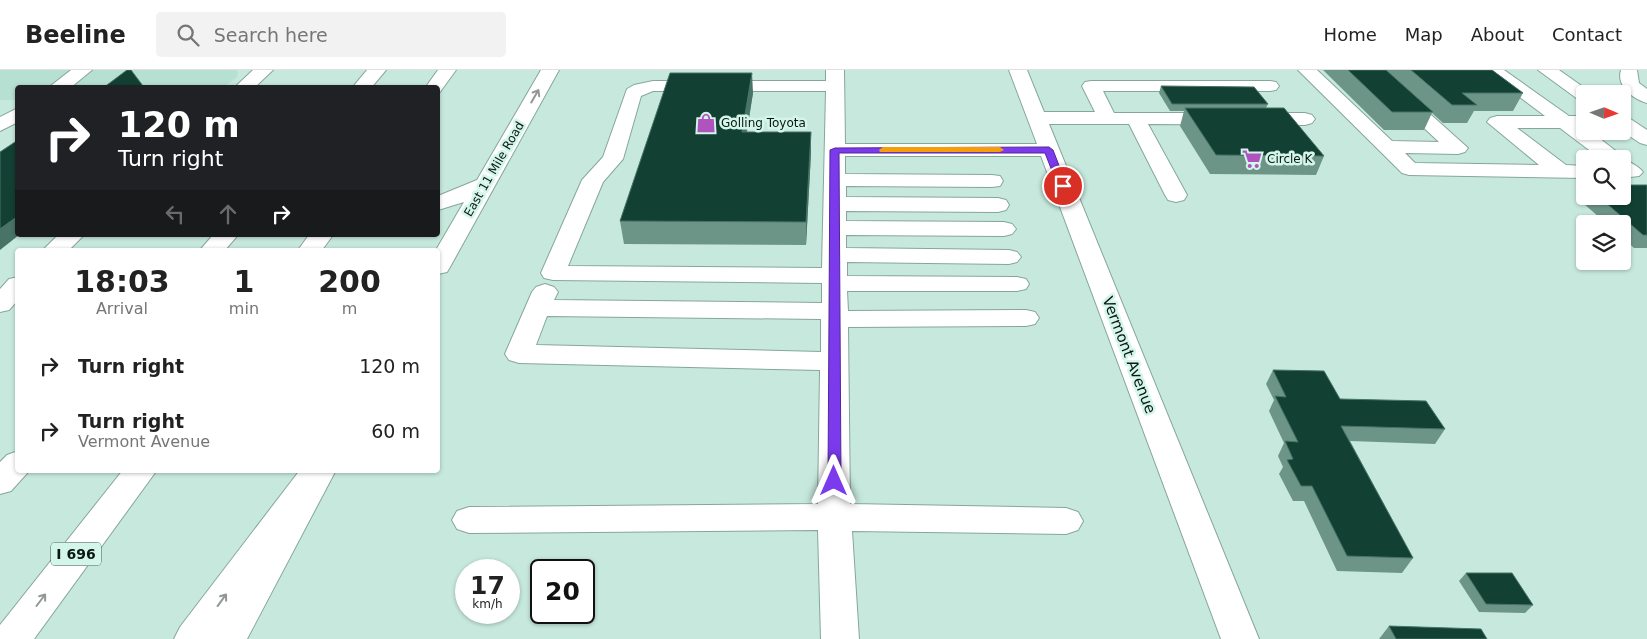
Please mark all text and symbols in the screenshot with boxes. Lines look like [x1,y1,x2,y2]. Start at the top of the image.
search box [156,12,506,57]
text: Beeline [25,21,126,49]
icon: search [174,21,202,49]
text: Search here [214,24,328,46]
text: Home [1324,24,1377,45]
text: Map [1405,24,1443,45]
text: About [1471,24,1524,45]
text: Contact [1552,24,1622,45]
north arrow [1576,85,1631,140]
map controls [1576,85,1631,270]
one-way arrow [531,90,541,104]
icon: right [35,105,100,170]
text: 120 m [118,105,240,145]
shop icon: Golling Toyota [695,112,717,134]
place label: Golling Toyota [721,116,806,130]
street label: East 11 Mile Road [461,119,527,219]
text: Turn right [118,146,223,171]
supermarket icon: Circle K [1241,148,1263,170]
button: search [1576,150,1631,205]
place label: Circle K [1267,152,1314,166]
pin [1042,165,1084,207]
icon: arrive [1049,172,1077,200]
icon: left [161,200,189,228]
icon: ahead [214,200,242,228]
icon: right [267,200,295,228]
button: layers [1576,215,1631,270]
text: 18:03 [74,264,170,299]
text: 1 [233,264,254,299]
text: 200 [318,264,381,299]
street label: Vermont Avenue [1098,294,1160,416]
text: Arrival [96,299,148,318]
text: min [229,299,259,318]
text: m [342,299,357,318]
icon: right [35,352,63,380]
text: Turn right [78,355,184,377]
text: 120 m [359,355,420,377]
text: Turn right [78,410,184,432]
icon: right [35,417,63,445]
text: 60 m [371,420,420,442]
text: Vermont Avenue [78,432,210,451]
position arrow [807,454,859,506]
road number: I 696 [51,542,101,566]
speed limit sign: 20 [530,559,595,624]
text: 17 [470,571,505,600]
one-way arrow [217,593,227,607]
one-way arrow [36,594,47,607]
text: km/h [472,597,503,611]

